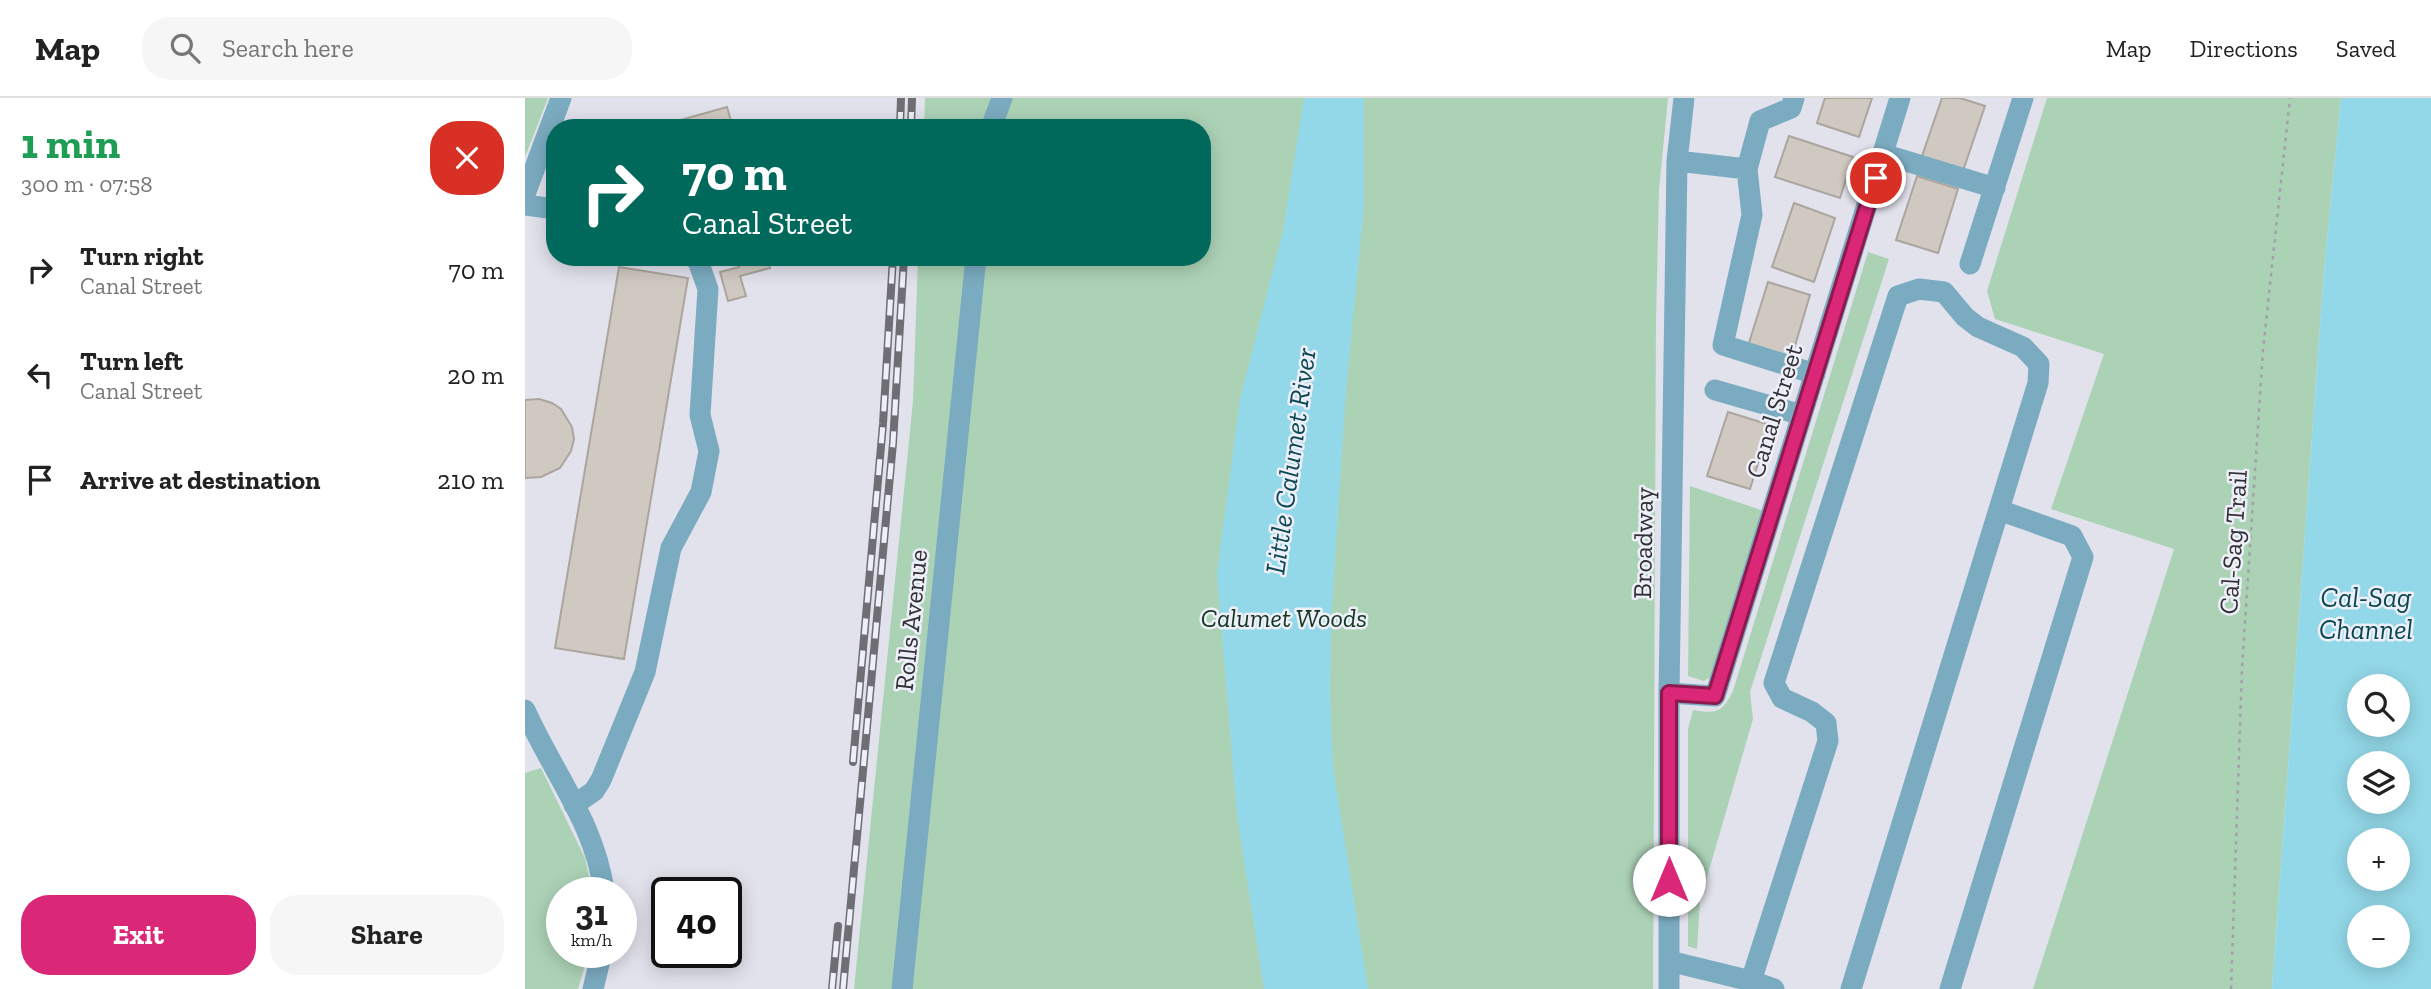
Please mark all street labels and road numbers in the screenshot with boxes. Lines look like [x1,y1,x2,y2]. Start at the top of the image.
street label: Canal Street [1739,340,1810,482]
street label: Cal-Sag Trail [2212,469,2254,615]
street label: Broadway [1626,486,1660,599]
street label: Rolls Avenue [888,548,934,692]

